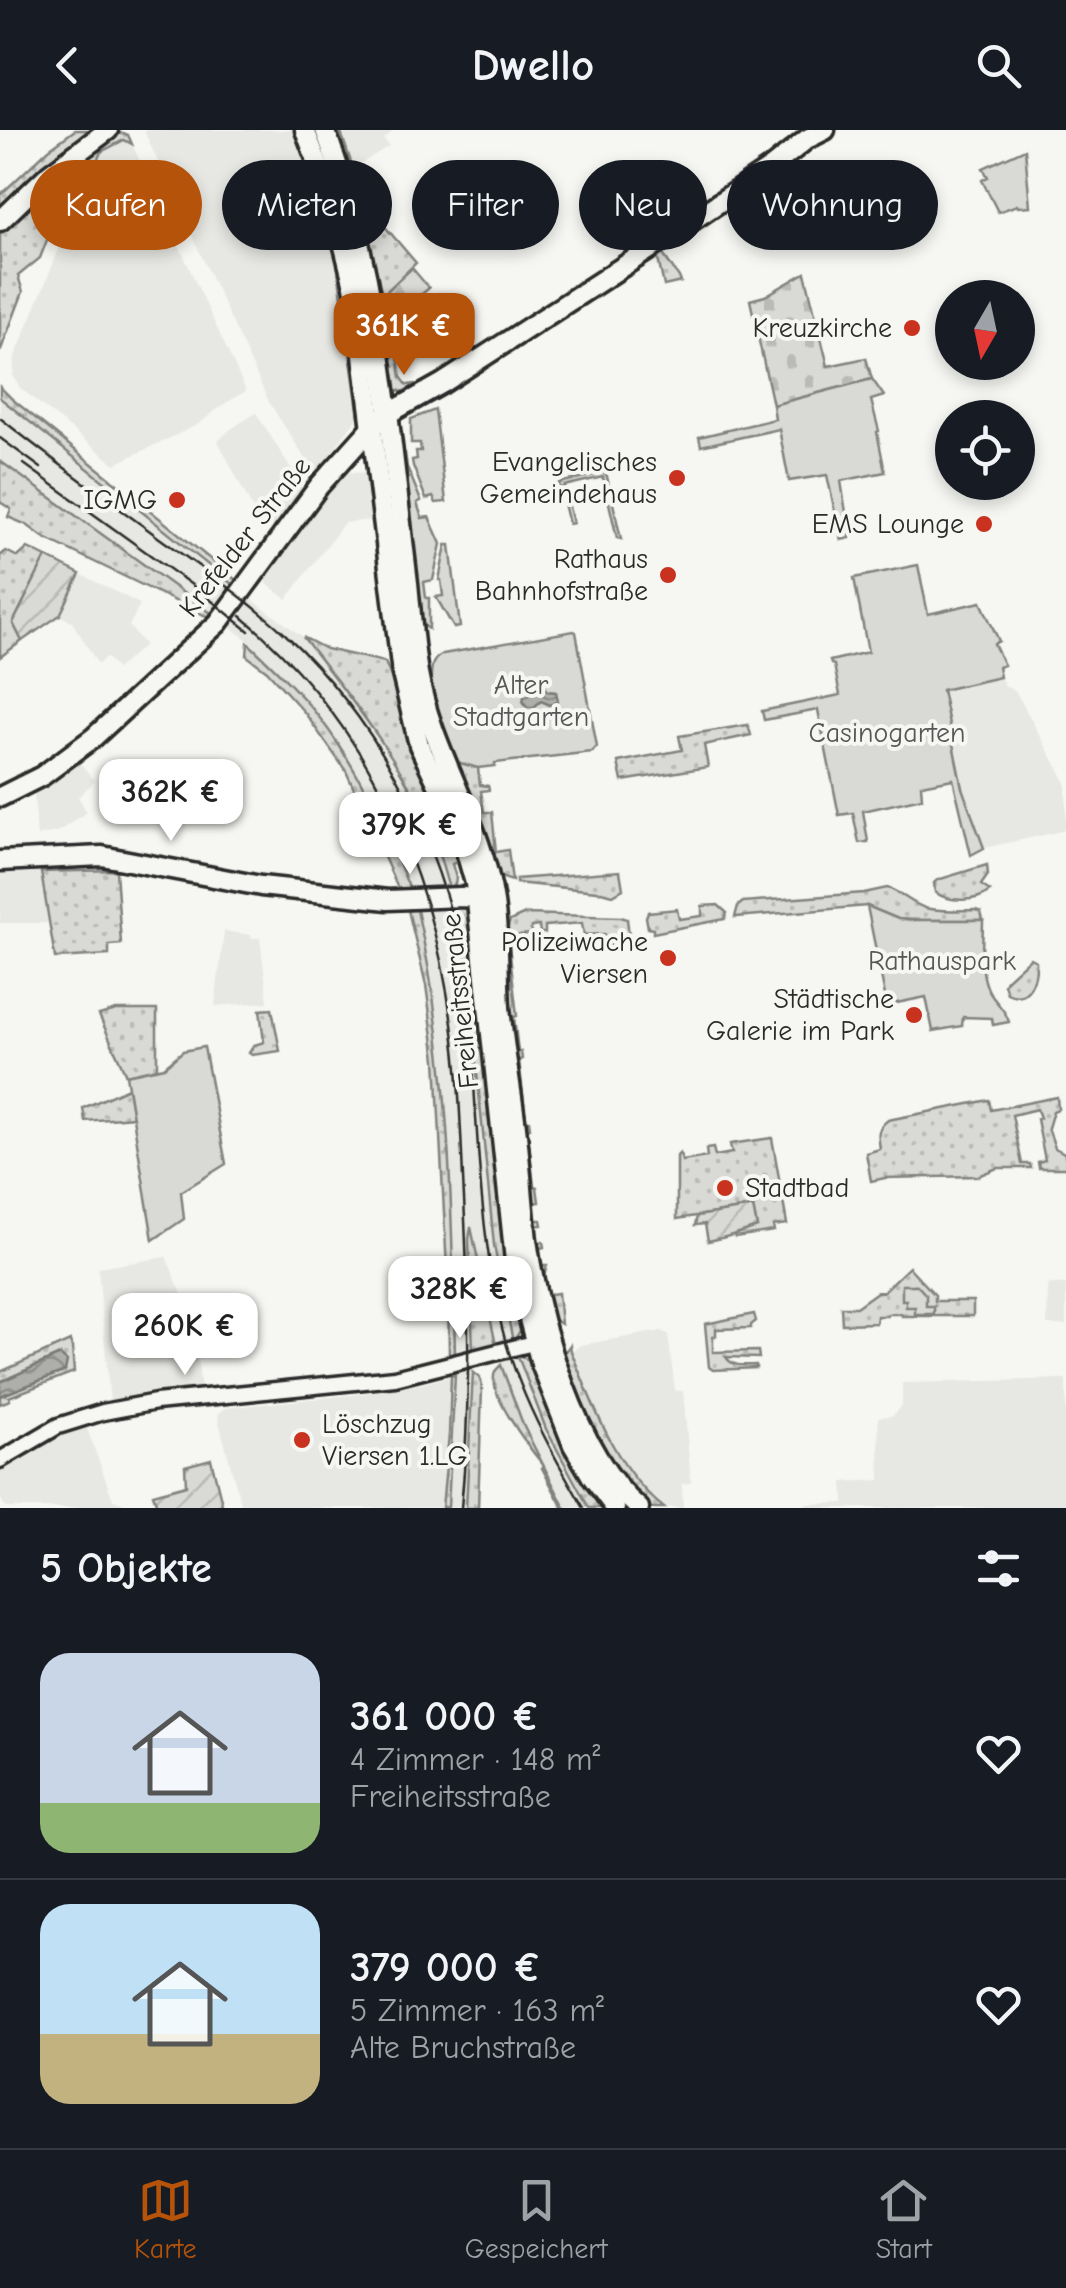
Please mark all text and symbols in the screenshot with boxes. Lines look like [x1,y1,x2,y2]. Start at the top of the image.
icon: back [40,38,95,93]
icon: search [971,38,1026,93]
text: Dwello [472,39,594,91]
chip: Kaufen [30,160,202,250]
chip: Mieten [222,160,392,250]
chip: Filter [412,160,559,250]
chip: Neu [579,160,707,250]
chip: Wohnung [727,160,938,250]
north arrow [935,280,1035,380]
map controls [935,280,1035,500]
pin: 361K € [323,293,485,378]
text: 361K € [356,307,452,344]
place label: Kreuzkirche [753,312,892,344]
marker: Kreuzkirche [901,317,923,339]
button: locate [935,400,1035,500]
place label: Evangelisches Gemeindehaus [480,446,657,510]
street label: Krefelder Straße [173,451,317,623]
marker: Evangelisches Gemeindehaus [666,467,688,489]
place label: IGMG [83,484,157,516]
marker: IGMG [166,489,188,511]
place label: EMS Lounge [812,508,964,540]
marker: EMS Lounge [973,513,995,535]
place label: Rathaus Bahnhofstraße [475,543,648,607]
marker: Rathaus Bahnhofstraße [657,564,679,586]
park label: Alter Stadtgarten [453,669,589,733]
park label: Casinogarten [808,717,966,749]
pin: 362K € [90,759,252,844]
text: 362K € [121,773,221,810]
pin: 379K € [329,792,491,877]
text: 379K € [361,806,459,843]
street label: Freiheitsstraße [435,912,485,1090]
place label: Polizeiwache Viersen [501,926,648,990]
park label: Rathauspark [868,945,1017,977]
marker: Polizeiwache Viersen [657,947,679,969]
place label: Städtische Galerie im Park [706,983,894,1047]
marker: Städtische Galerie im Park [903,1004,925,1026]
place label: Stadtbad [745,1172,849,1204]
marker: Stadtbad [714,1177,736,1199]
pin: 328K € [379,1256,541,1341]
text: 328K € [410,1270,510,1307]
pin: 260K € [104,1293,266,1378]
text: 260K € [134,1307,236,1344]
place label: Löschzug Viersen 1.LG [322,1408,468,1472]
marker: Löschzug Viersen 1.LG [291,1429,313,1451]
icon: filters [971,1541,1026,1596]
text: 5 Objekte [40,1544,212,1593]
text: 361 000 € [350,1692,540,1741]
icon: home [120,1693,240,1813]
icon: heart [971,1726,1026,1781]
text: 4 Zimmer · 148 m² [350,1741,600,1778]
text: Freiheitsstraße [350,1778,551,1815]
text: 379 000 € [350,1943,542,1992]
icon: home [120,1944,240,2064]
icon: heart [971,1977,1026,2032]
text: 5 Zimmer · 163 m² [350,1992,604,2029]
text: Alte Bruchstraße [350,2029,576,2066]
tab: Karte [134,2173,197,2265]
tab: Gespeichert [465,2173,607,2265]
tab: Start [876,2173,932,2265]

